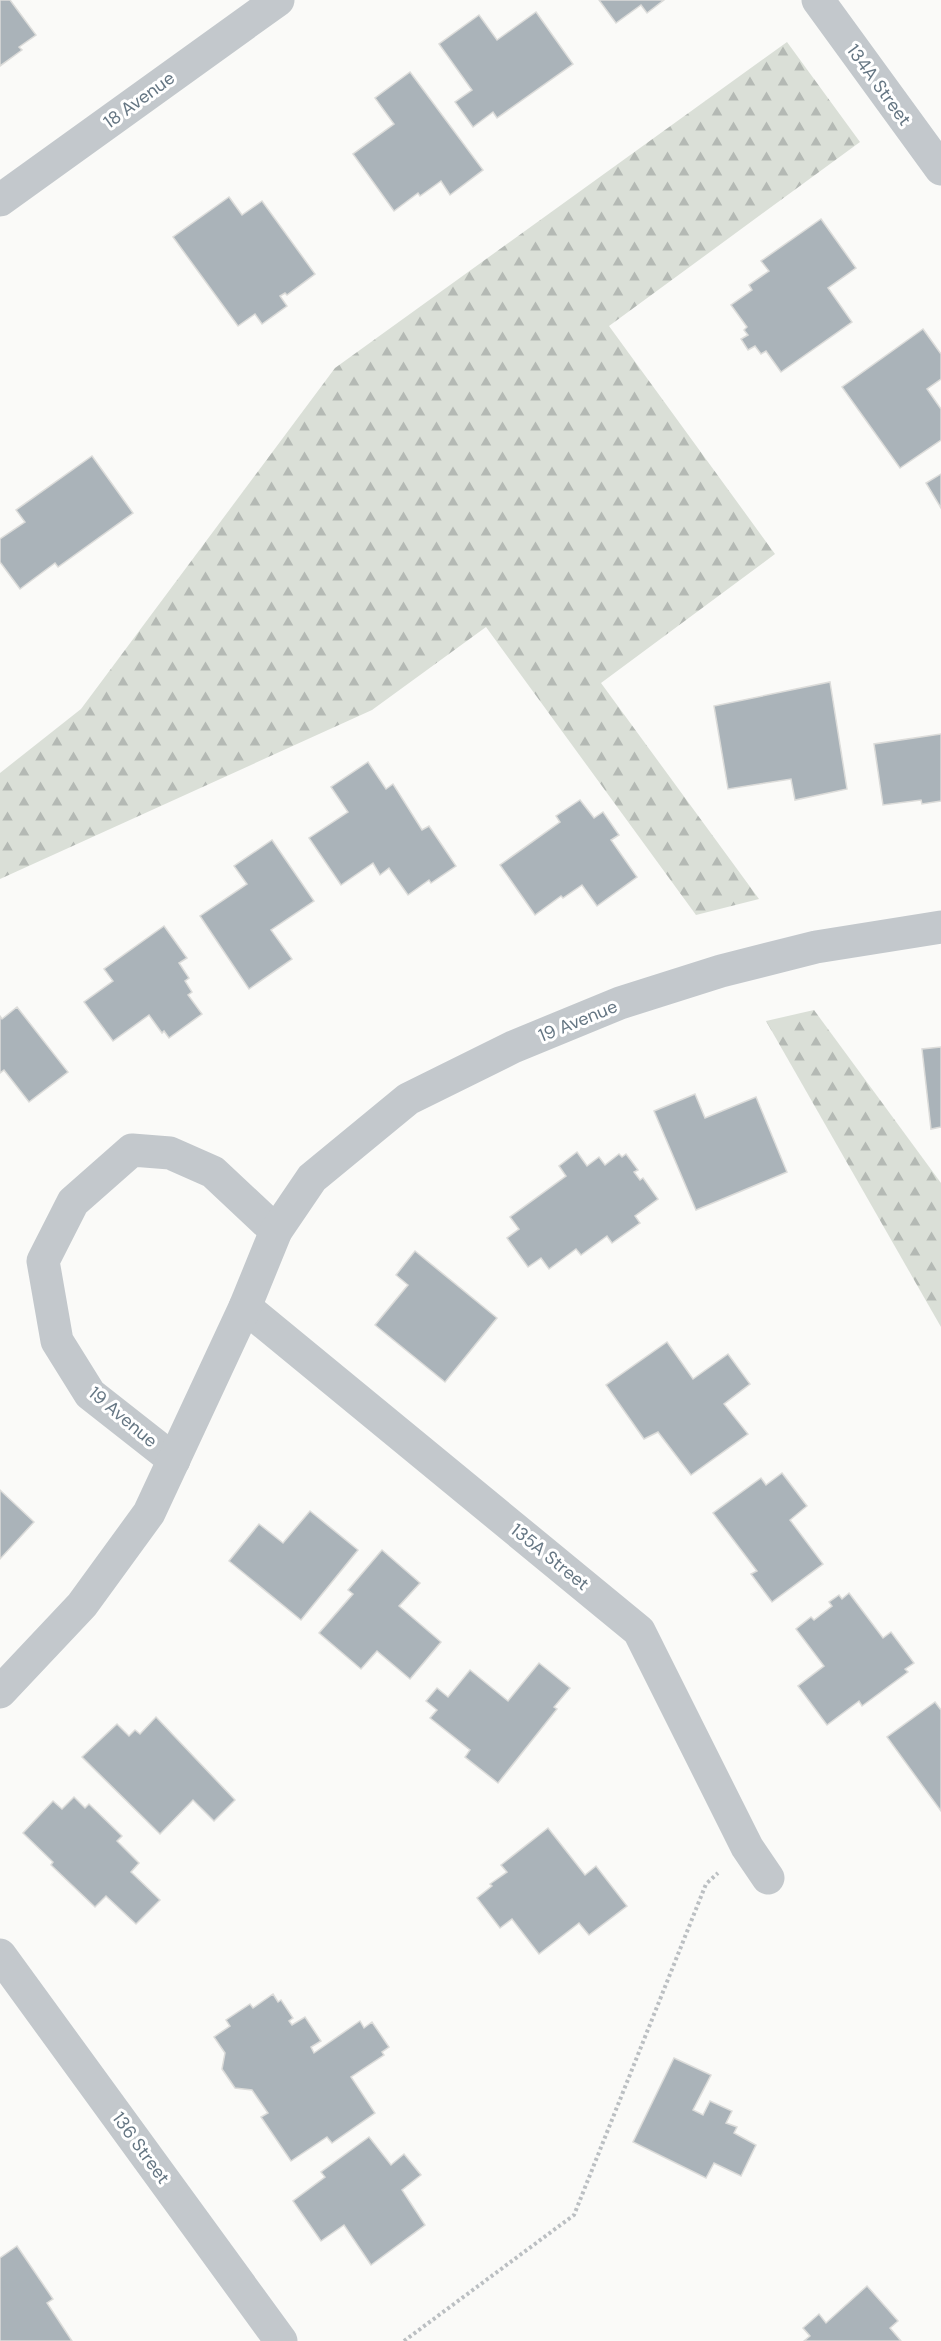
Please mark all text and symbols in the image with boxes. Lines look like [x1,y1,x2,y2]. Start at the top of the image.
street label: 134A Street [841,40,917,130]
street label: 18 Avenue [99,66,179,134]
street label: 19 Avenue [535,994,621,1048]
street label: 19 Avenue [84,1381,162,1453]
street label: 135A Street [506,1518,594,1596]
street label: 136 Street [107,2107,175,2189]

